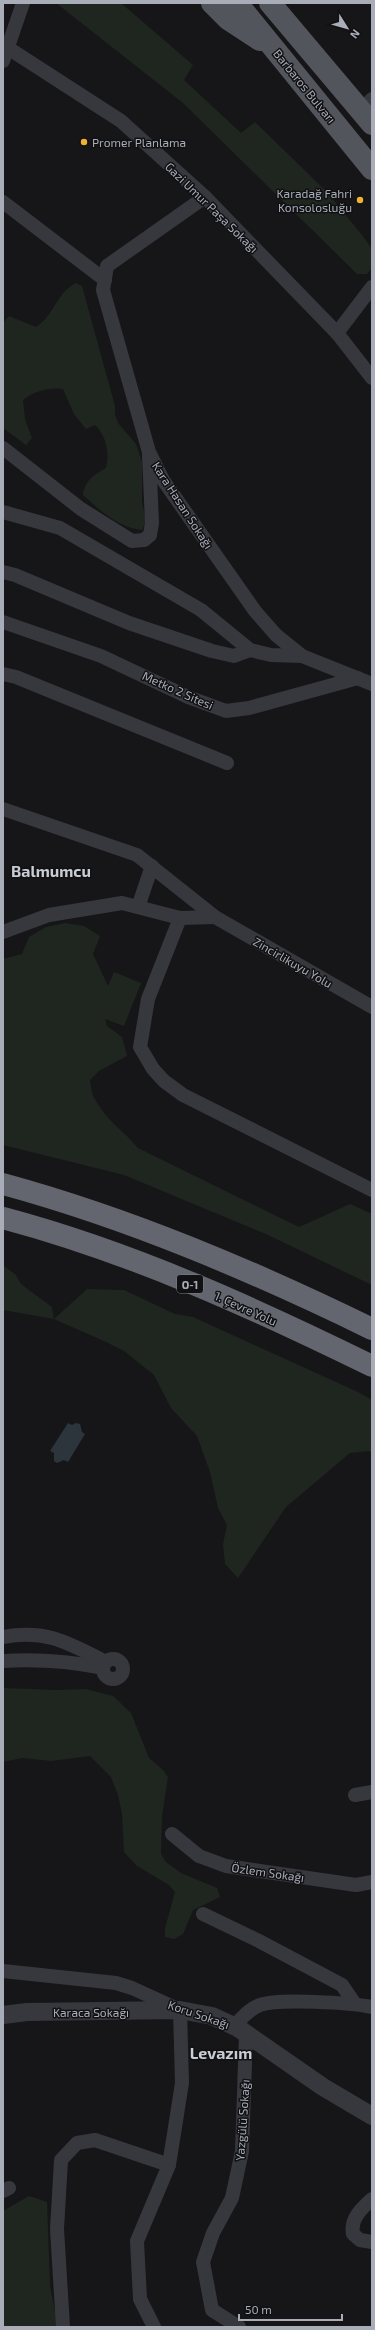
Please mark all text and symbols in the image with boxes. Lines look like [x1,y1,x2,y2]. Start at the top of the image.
north arrow [327,8,367,48]
text: N [348,27,363,41]
street label: Barbaros Bulvarı [271,46,339,126]
place label: Promer Planlama [92,135,186,149]
marker: Promer Planlama [79,137,89,147]
street label: Gazi Umur Paşa Sokağı [162,159,261,256]
place label: Karadağ Fahri Konsolosluğu [277,186,352,214]
marker: Karadağ Fahri Konsolosluğu [355,195,365,205]
street label: Kara Hasan Sokağı [150,459,216,551]
street label: Metko 2 Sitesi [140,668,216,712]
district label: Balmumcu [11,861,91,880]
street label: Zincirlikuyu Yolu [251,934,335,990]
road number: O-1 [177,1275,203,1293]
street label: 1. Çevre Yolu [212,1288,279,1329]
street label: Özlem Sokağı [231,1860,305,1884]
street label: Koru Sokağı [166,1997,232,2031]
street label: Karaca Sokağı [53,2005,129,2019]
district label: Levazım [190,2043,252,2062]
street label: Yazgülü Sokağı [232,2079,252,2161]
scale bar [239,2296,342,2322]
text: 50 m [245,2302,272,2316]

